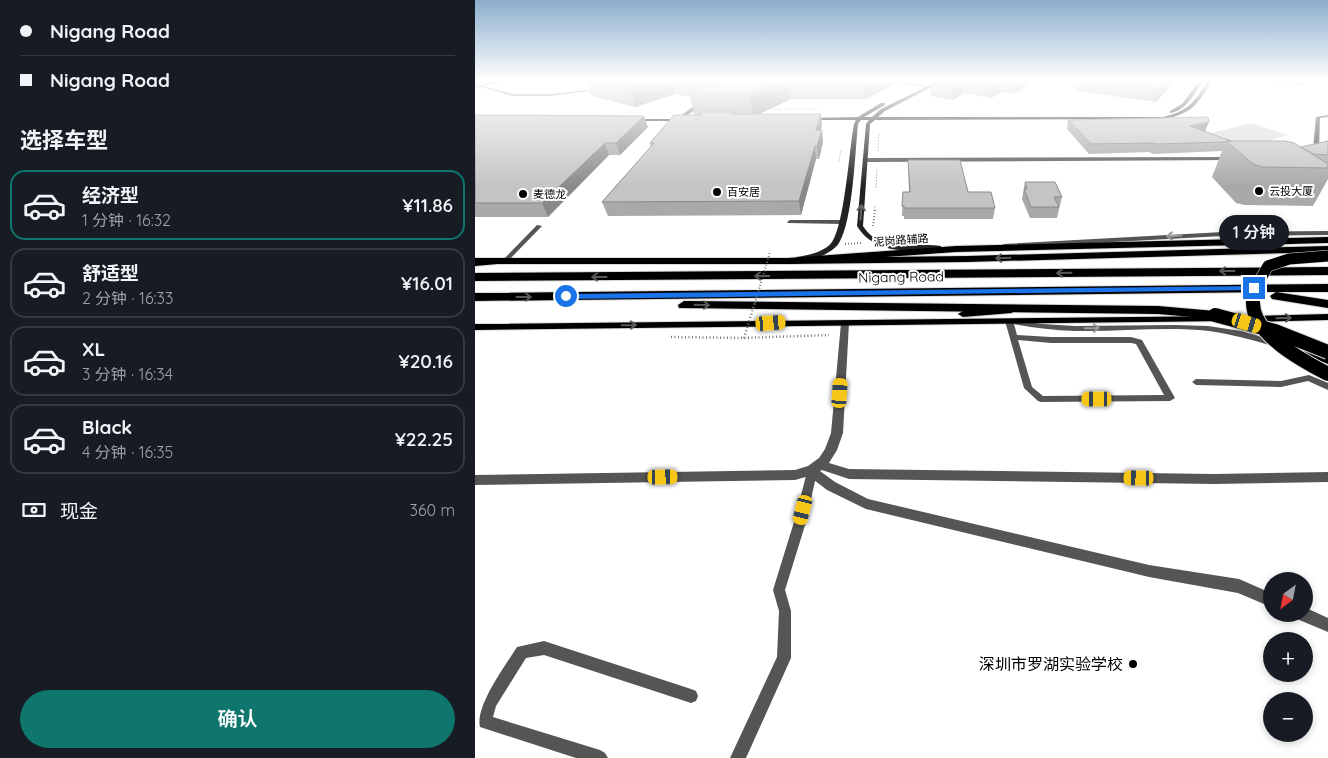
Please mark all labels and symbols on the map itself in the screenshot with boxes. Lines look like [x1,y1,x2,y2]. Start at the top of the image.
place label: 云投大厦 [1269,184,1313,198]
place label: 百安居 [727,185,760,199]
marker: 云投大厦 [1253,185,1265,197]
marker: 百安居 [711,186,723,198]
place label: 麦德龙 [533,187,566,201]
marker: 麦德龙 [517,188,529,200]
one-way arrow [856,204,866,220]
callout: 1 分钟 [1219,216,1289,250]
street label: 泥岗路辅路 [873,231,929,249]
one-way arrow [1167,232,1183,241]
one-way arrow [996,253,1012,263]
street label: Nigang Road [858,267,944,287]
one-way arrow [1219,267,1235,276]
one-way arrow [1057,268,1073,278]
one-way arrow [754,271,770,281]
one-way arrow [592,272,608,282]
route end [1243,277,1265,299]
route start [555,285,577,307]
one-way arrow [515,292,531,302]
one-way arrow [693,300,709,310]
car [1230,311,1263,335]
one-way arrow [1276,313,1292,323]
car [755,314,786,332]
one-way arrow [620,320,636,330]
one-way arrow [1084,323,1100,333]
car [831,378,848,408]
car [1082,392,1112,407]
car [647,469,678,485]
car [1123,470,1154,486]
car [792,494,813,526]
north arrow [1263,572,1313,622]
place label: 深圳市罗湖实验学校 [979,654,1123,674]
marker: 深圳市罗湖实验学校 [1127,658,1139,670]

